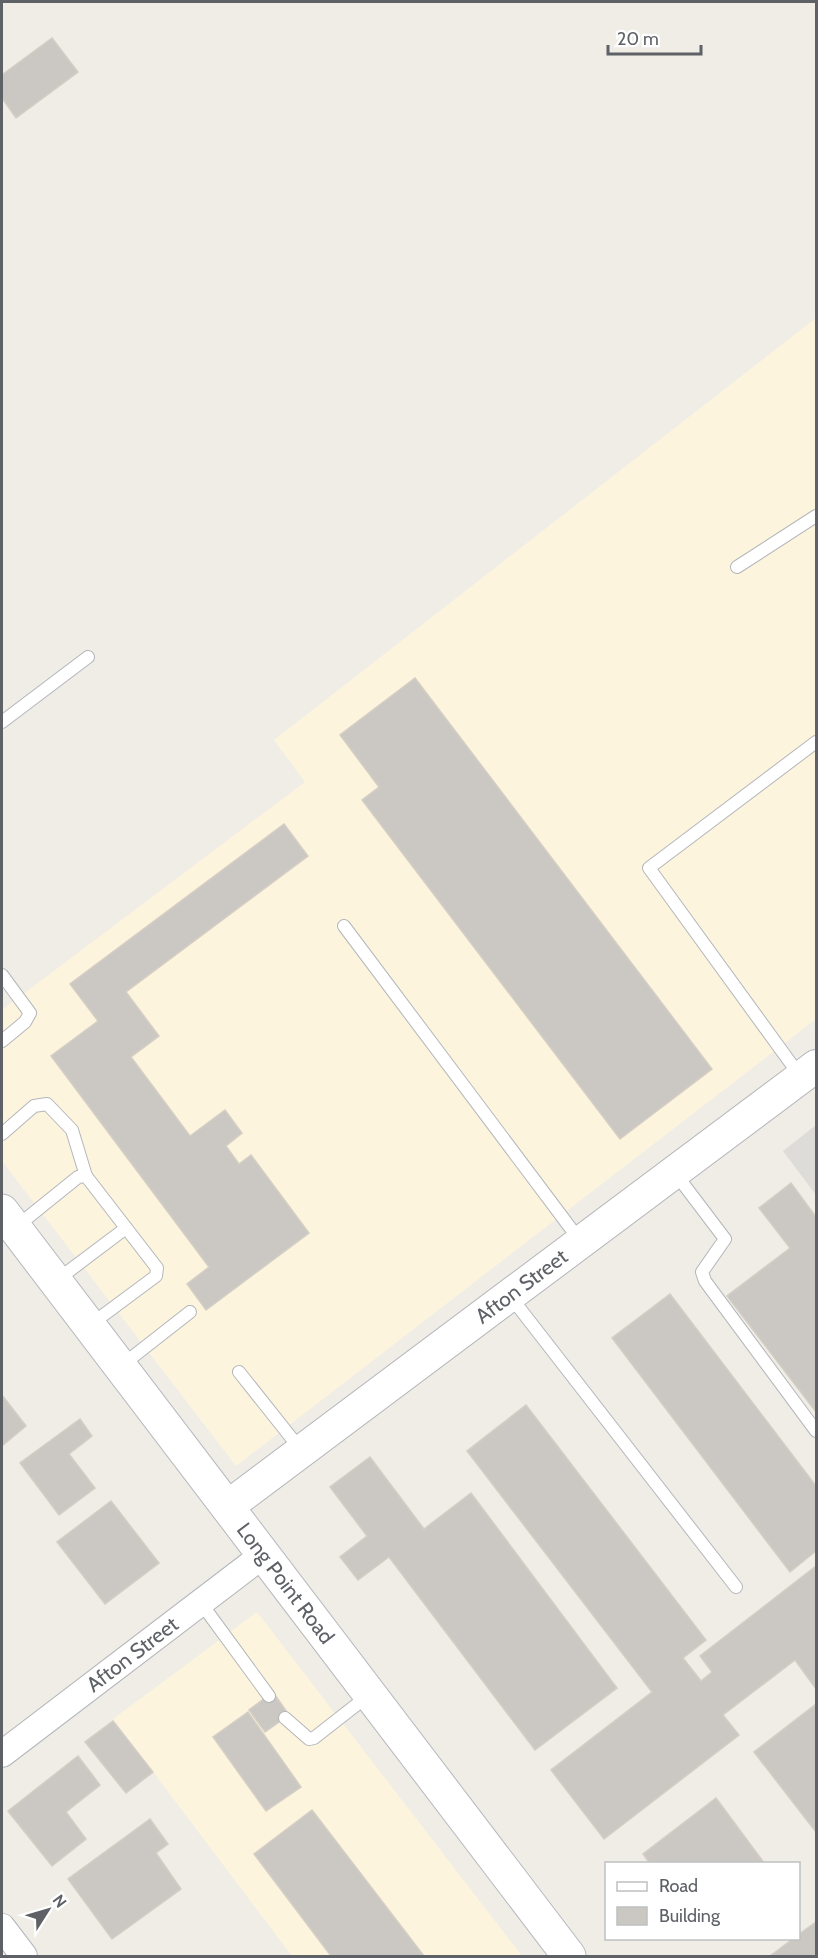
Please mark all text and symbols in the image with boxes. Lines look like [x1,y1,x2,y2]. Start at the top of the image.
scale bar [608,18,701,56]
text: 20 m [617,28,659,50]
street label: Afton Street [470,1243,572,1329]
street label: Long Point Road [232,1518,340,1649]
street label: Afton Street [81,1611,183,1697]
legend [605,1862,800,1940]
text: Road [659,1875,698,1897]
north arrow [18,1880,78,1940]
text: N [49,1891,71,1912]
text: Building [659,1905,721,1927]

